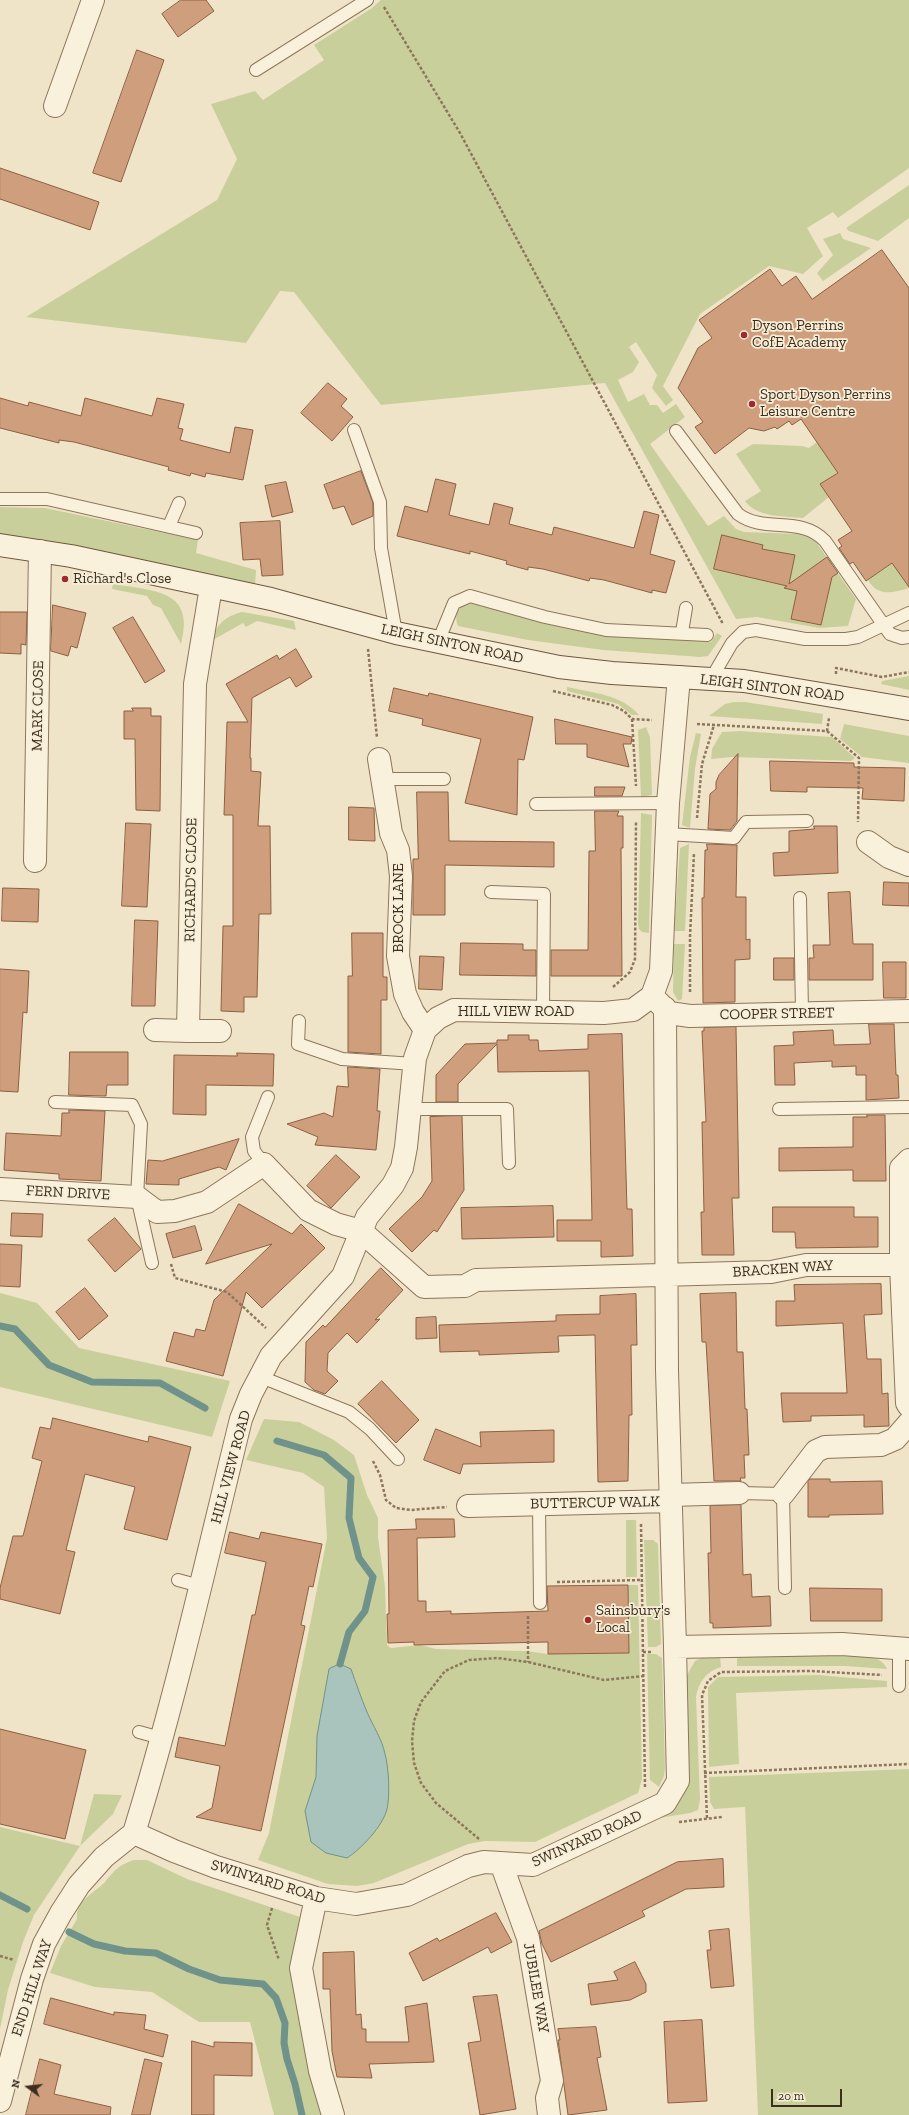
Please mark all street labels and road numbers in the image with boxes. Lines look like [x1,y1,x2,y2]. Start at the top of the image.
street label: LEIGH SINTON ROAD [379,620,525,668]
street label: MARK CLOSE [28,660,48,752]
street label: LEIGH SINTON ROAD [699,670,845,706]
street label: RICHARD'S CLOSE [181,818,201,942]
street label: BROCK LANE [390,863,408,953]
street label: HILL VIEW ROAD [458,1003,574,1021]
street label: COOPER STREET [719,1004,835,1024]
street label: FERN DRIVE [26,1182,110,1204]
street label: BRACKEN WAY [732,1256,834,1282]
street label: HILL VIEW ROAD [207,1408,255,1526]
street label: BUTTERCUP WALK [530,1493,660,1513]
street label: SWINYARD ROAD [529,1807,645,1871]
street label: SWINYARD ROAD [209,1856,327,1908]
street label: END HILL WAY [8,1937,56,2039]
street label: JUBILEE WAY [519,1941,553,2035]

